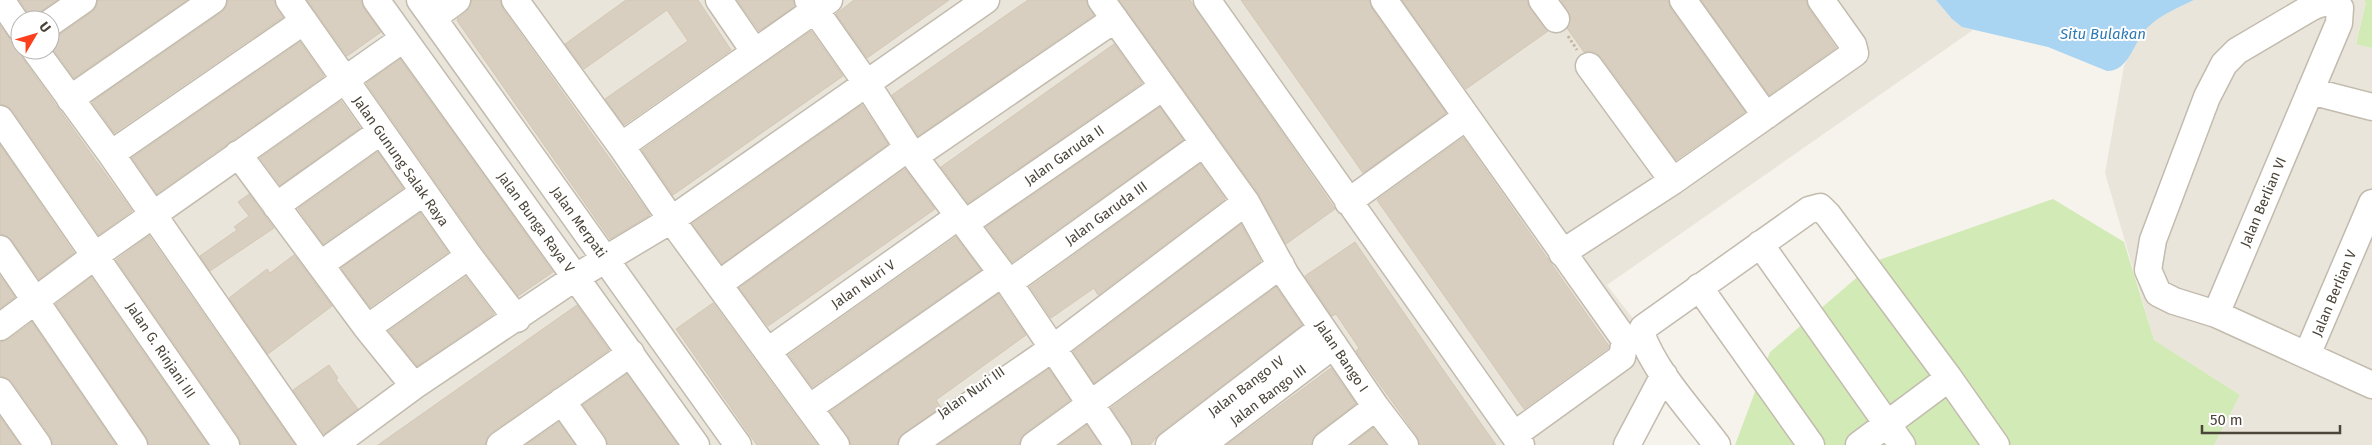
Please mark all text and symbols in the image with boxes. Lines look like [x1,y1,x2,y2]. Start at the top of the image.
north arrow [10,10,60,60]
text: U [35,18,54,36]
water label: Situ Bulakan [2059,25,2146,43]
street label: Jalan Gunung Salak Raya [349,93,452,230]
street label: Jalan Garuda II [1021,122,1107,189]
street label: Jalan Berlian VI [2237,155,2290,250]
street label: Jalan Bunga Raya V [493,169,578,276]
street label: Jalan Garuda III [1062,178,1151,249]
street label: Jalan Merpati [547,183,610,261]
street label: Jalan Berlian V [2309,247,2360,339]
street label: Jalan Nuri V [828,256,899,313]
street label: Jalan G. Rinjani III [122,299,199,401]
street label: Jalan Bango I [1311,317,1372,395]
street label: Jalan Bango IV [1205,352,1288,420]
street label: Jalan Bango III [1227,361,1310,430]
street label: Jalan Nuri III [934,363,1008,422]
scale bar [2202,402,2340,434]
text: 50 m [2210,411,2243,429]

